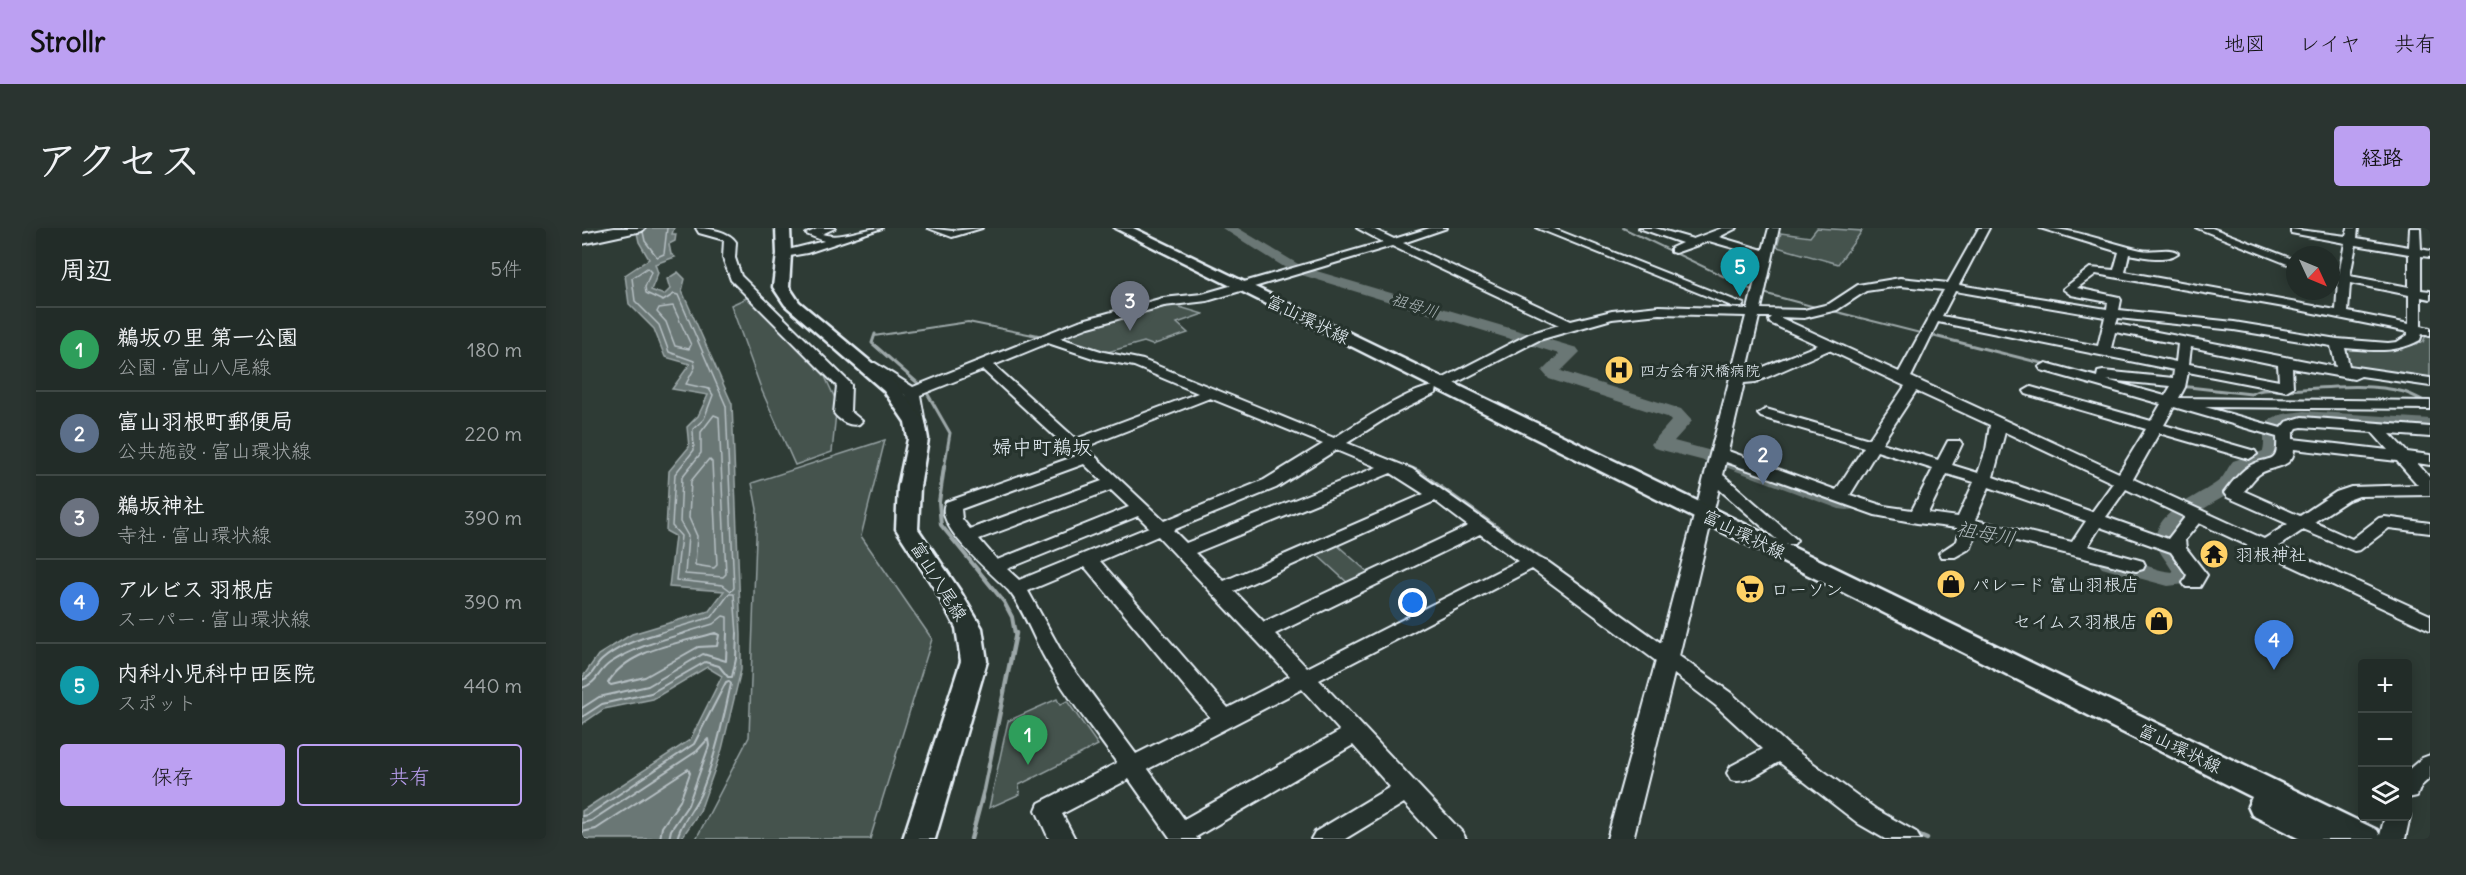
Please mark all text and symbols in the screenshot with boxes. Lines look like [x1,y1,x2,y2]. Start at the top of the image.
text: Strollr [30,24,105,60]
text: 地図 [2224,30,2266,57]
text: レイヤ [2299,30,2361,57]
text: 共有 [2394,30,2436,57]
button: 経路 [2334,126,2430,186]
text: アクセス [36,134,201,186]
north arrow [2286,246,2340,300]
pin: 5 [1720,248,1760,297]
text: 周辺 [60,253,112,286]
text: 5件 [491,256,522,281]
pin: 3 [1110,282,1150,331]
water label: 祖母川 [1389,288,1441,322]
street label: 富山環状線 [1263,289,1353,349]
text: 鵜坂の里 第一公園 [117,323,298,351]
text: 1 [76,337,83,362]
text: 180 m [467,337,522,362]
text: 公園 · 富山八尾線 [117,354,271,379]
hospital icon: 四方会有沢橋病院 [1603,354,1635,386]
place label: 四方会有沢橋病院 [1640,361,1760,380]
text: 富山羽根町郵便局 [117,407,293,435]
text: 2 [74,421,85,446]
text: 220 m [465,421,522,446]
district label: 婦中町鵜坂 [992,434,1092,459]
pin: 2 [1744,436,1782,485]
text: 公共施設 · 富山環状線 [117,438,311,463]
text: 鵜坂神社 [117,491,205,519]
street label: 富山環状線 [1699,504,1789,564]
text: 3 [74,505,85,530]
text: 390 m [464,505,522,530]
water label: 祖母川 [1954,515,2018,551]
text: 寺社 · 富山環状線 [117,522,271,547]
street label: 富山八尾線 [905,537,973,625]
temple icon: 羽根神社 [2198,538,2230,570]
place label: 羽根神社 [2235,543,2307,566]
shop icon: パレード 富山羽根店 [1935,568,1967,600]
supermarket icon: ローソン [1734,573,1766,605]
place label: パレード 富山羽根店 [1972,573,2139,596]
text: アルビス 羽根店 [117,575,275,603]
place label: ローソン [1771,578,1843,601]
your location [1398,588,1427,617]
text: 4 [74,589,85,614]
text: 390 m [464,589,522,614]
shop icon: セイムス羽根店 [2143,605,2175,637]
text: スーパー · 富山環状線 [117,606,310,631]
place label: セイムス羽根店 [2013,610,2138,633]
pin: 4 [2254,620,2294,670]
text: 内科小児科中田医院 [117,659,315,687]
map controls [2358,659,2412,821]
button: + [2358,659,2412,713]
text: 5 [74,673,85,698]
text: 440 m [463,673,522,698]
text: スポット [117,690,197,715]
button: − [2358,713,2412,767]
pin: 1 [1008,716,1048,765]
street label: 富山環状線 [2135,718,2225,778]
button: 保存 [60,744,285,806]
button: 共有 [297,744,522,806]
button: layers [2358,767,2412,821]

